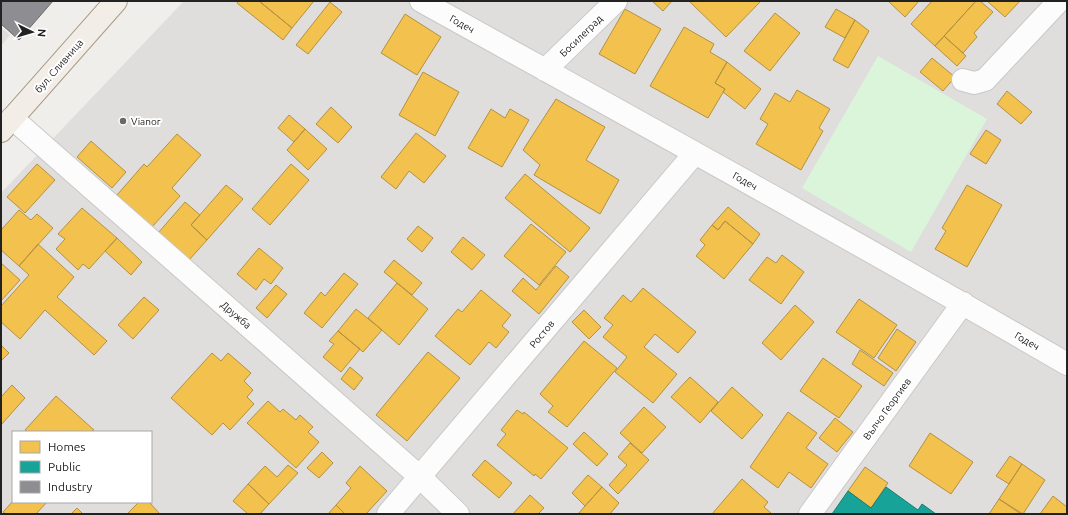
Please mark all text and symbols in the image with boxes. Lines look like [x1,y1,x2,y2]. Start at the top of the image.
north arrow [12,12,52,52]
street label: Годеч [448,13,476,35]
street label: Босилеград [557,13,605,59]
text: N [36,28,48,37]
street label: бул. Сливница [33,37,85,95]
marker: Vianor [118,116,128,126]
place label: Vianor [131,116,161,127]
street label: Годеч [731,170,759,192]
street label: Дружба [219,299,253,331]
street label: Ростов [527,318,557,350]
street label: Годеч [1013,330,1041,352]
street label: Вълчо Георгиев [861,376,913,442]
legend [12,431,152,503]
text: Homes [48,440,86,453]
text: Public [48,460,81,473]
text: Industry [48,480,93,493]

